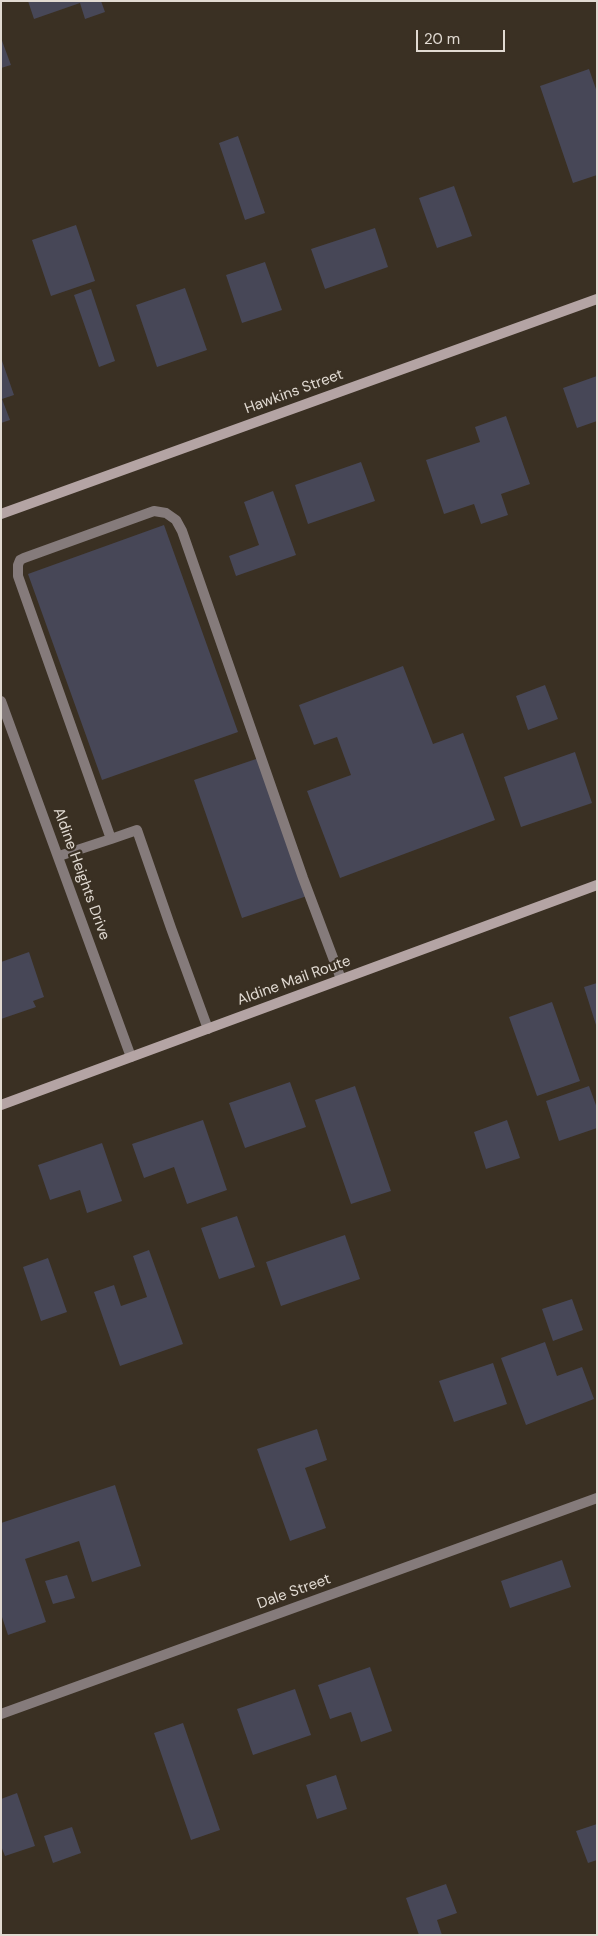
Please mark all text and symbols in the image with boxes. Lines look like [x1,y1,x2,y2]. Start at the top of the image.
scale bar [418,20,507,52]
text: 20 m [424,29,460,49]
street label: Hawkins Street [242,366,346,418]
street label: Aldine Heights Drive [49,805,113,943]
street label: Aldine Mail Route [235,952,353,1010]
street label: Dale Street [255,1570,333,1614]

